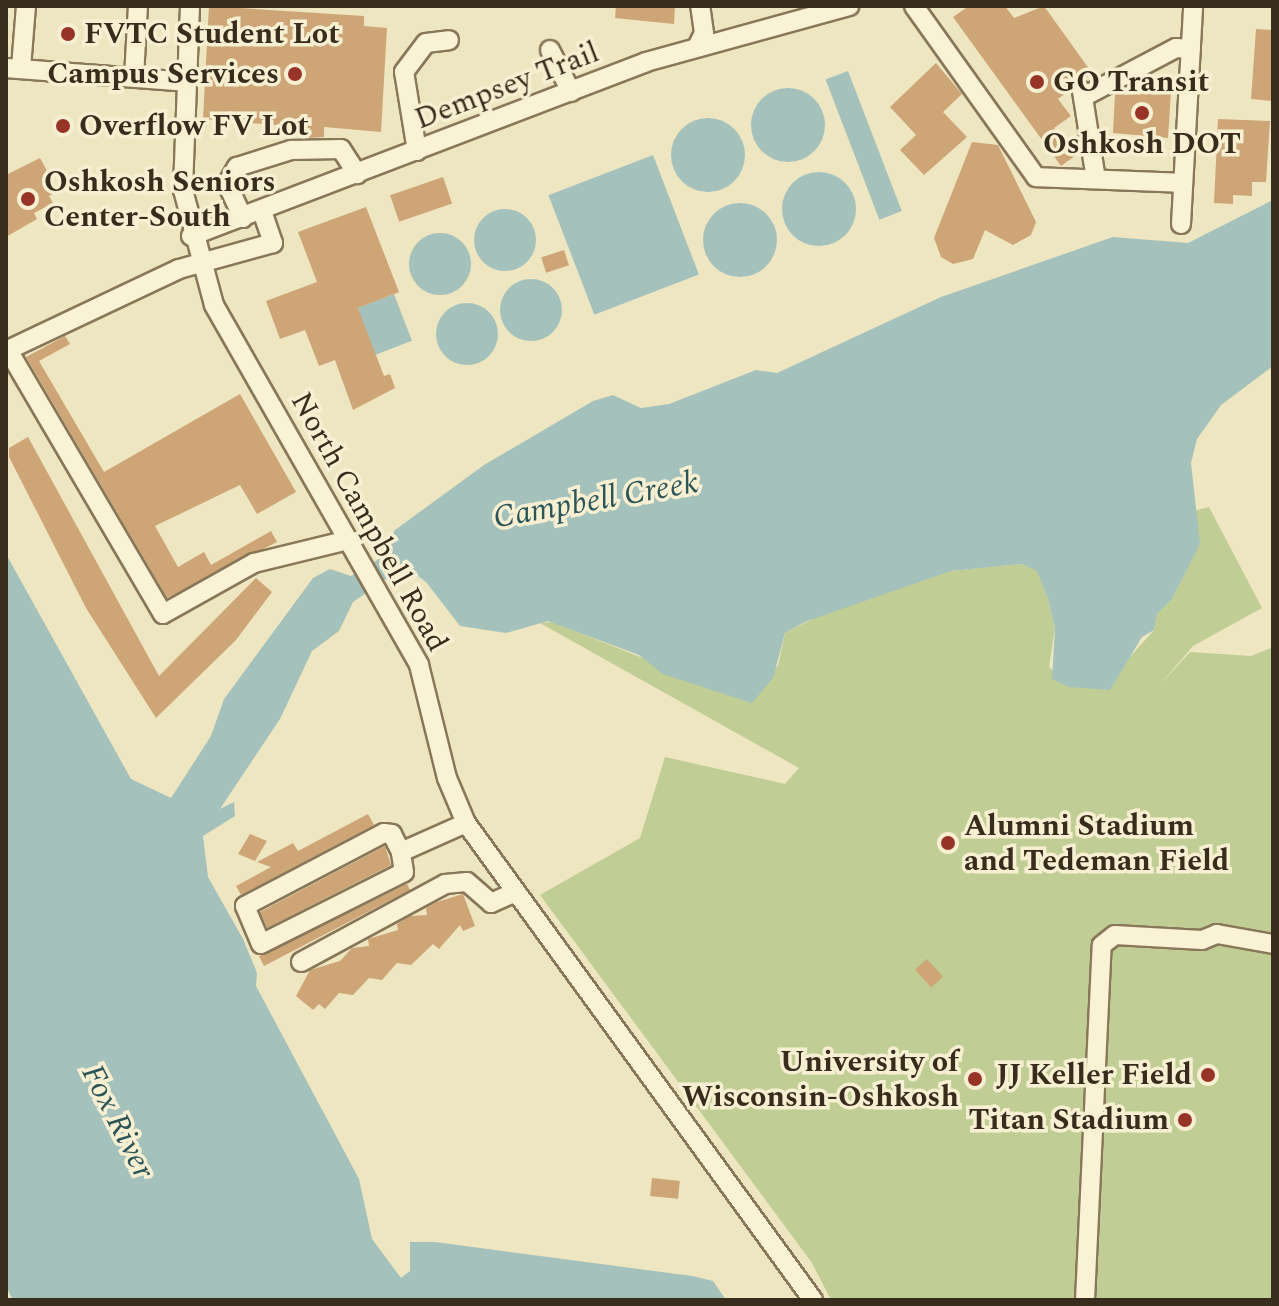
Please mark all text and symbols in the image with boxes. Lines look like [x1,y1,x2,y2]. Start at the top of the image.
place label: FVTC Student Lot [84,16,340,52]
marker: FVTC Student Lot [59,25,77,43]
street label: Dempsey Trail [410,34,604,138]
place label: Campus Services [47,56,279,92]
place label: GO Transit [1053,64,1209,100]
marker: Campus Services [286,65,304,83]
marker: GO Transit [1028,73,1046,91]
marker: Oshkosh DOT [1133,104,1151,122]
place label: Overflow FV Lot [79,108,309,144]
marker: Overflow FV Lot [54,117,72,135]
place label: Oshkosh DOT [1043,126,1241,162]
place label: Oshkosh Seniors Center-South [44,164,276,234]
marker: Oshkosh Seniors Center-South [19,190,37,208]
street label: North Campbell Road [283,386,455,658]
water label: Campbell Creek [490,464,702,538]
place label: Alumni Stadium and Tedeman Field [964,808,1229,878]
marker: Alumni Stadium and Tedeman Field [939,834,957,852]
place label: University of Wisconsin-Oshkosh [682,1044,959,1114]
place label: JJ Keller Field [996,1057,1192,1093]
water label: Fox River [72,1058,162,1186]
marker: JJ Keller Field [1199,1066,1217,1084]
marker: University of Wisconsin-Oshkosh [966,1070,984,1088]
place label: Titan Stadium [968,1102,1169,1138]
marker: Titan Stadium [1176,1111,1194,1129]

